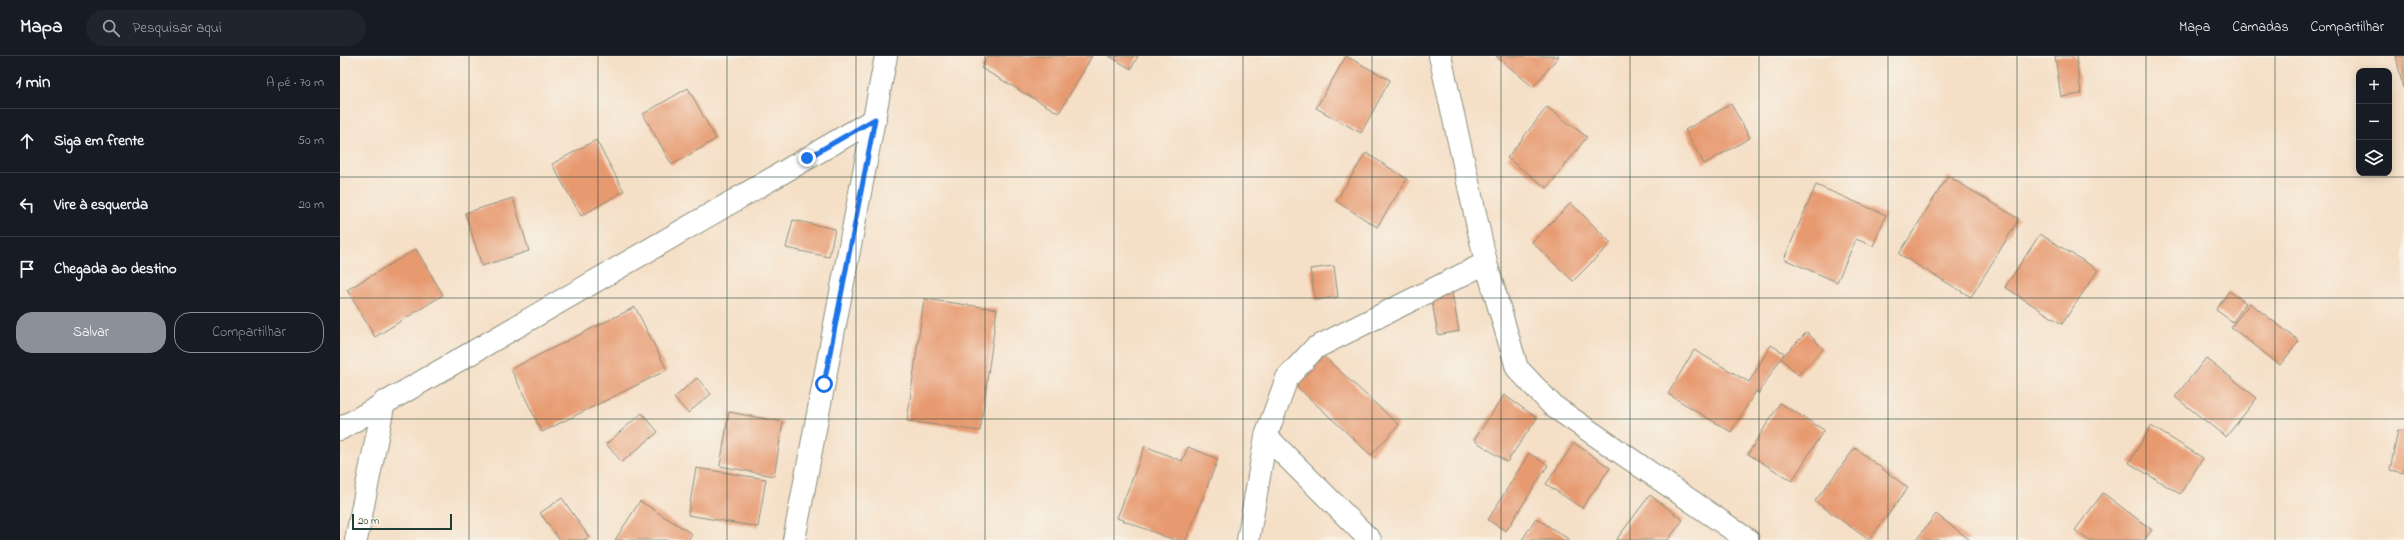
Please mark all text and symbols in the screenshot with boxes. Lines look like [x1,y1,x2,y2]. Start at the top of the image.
search box [86,10,366,46]
text: Mapa [20,14,62,41]
icon: search [100,17,122,39]
text: Pesquisar aqui [132,17,222,39]
text: Mapa [2179,17,2210,38]
text: Camadas [2232,17,2289,38]
text: Compartilhar [2311,17,2384,38]
map controls [2356,68,2392,176]
button: + [2356,68,2392,104]
text: 1 min [16,70,50,95]
text: A pé · 70 m [266,73,324,92]
button: − [2356,104,2392,140]
icon: ahead [16,130,38,152]
text: Siga em frente [54,130,144,152]
text: 50 m [298,131,324,150]
button: layers [2356,140,2392,176]
route end [798,149,816,167]
icon: left [16,194,38,216]
text: Vire à esquerda [54,194,148,216]
text: 20 m [299,195,324,214]
icon: arrive [16,258,38,280]
text: Chegada ao destino [54,258,177,280]
button: Salvar [16,312,166,353]
button: Compartilhar [174,312,324,353]
route start [815,375,833,393]
scale bar [352,512,452,531]
text: 20 m [358,513,380,529]

